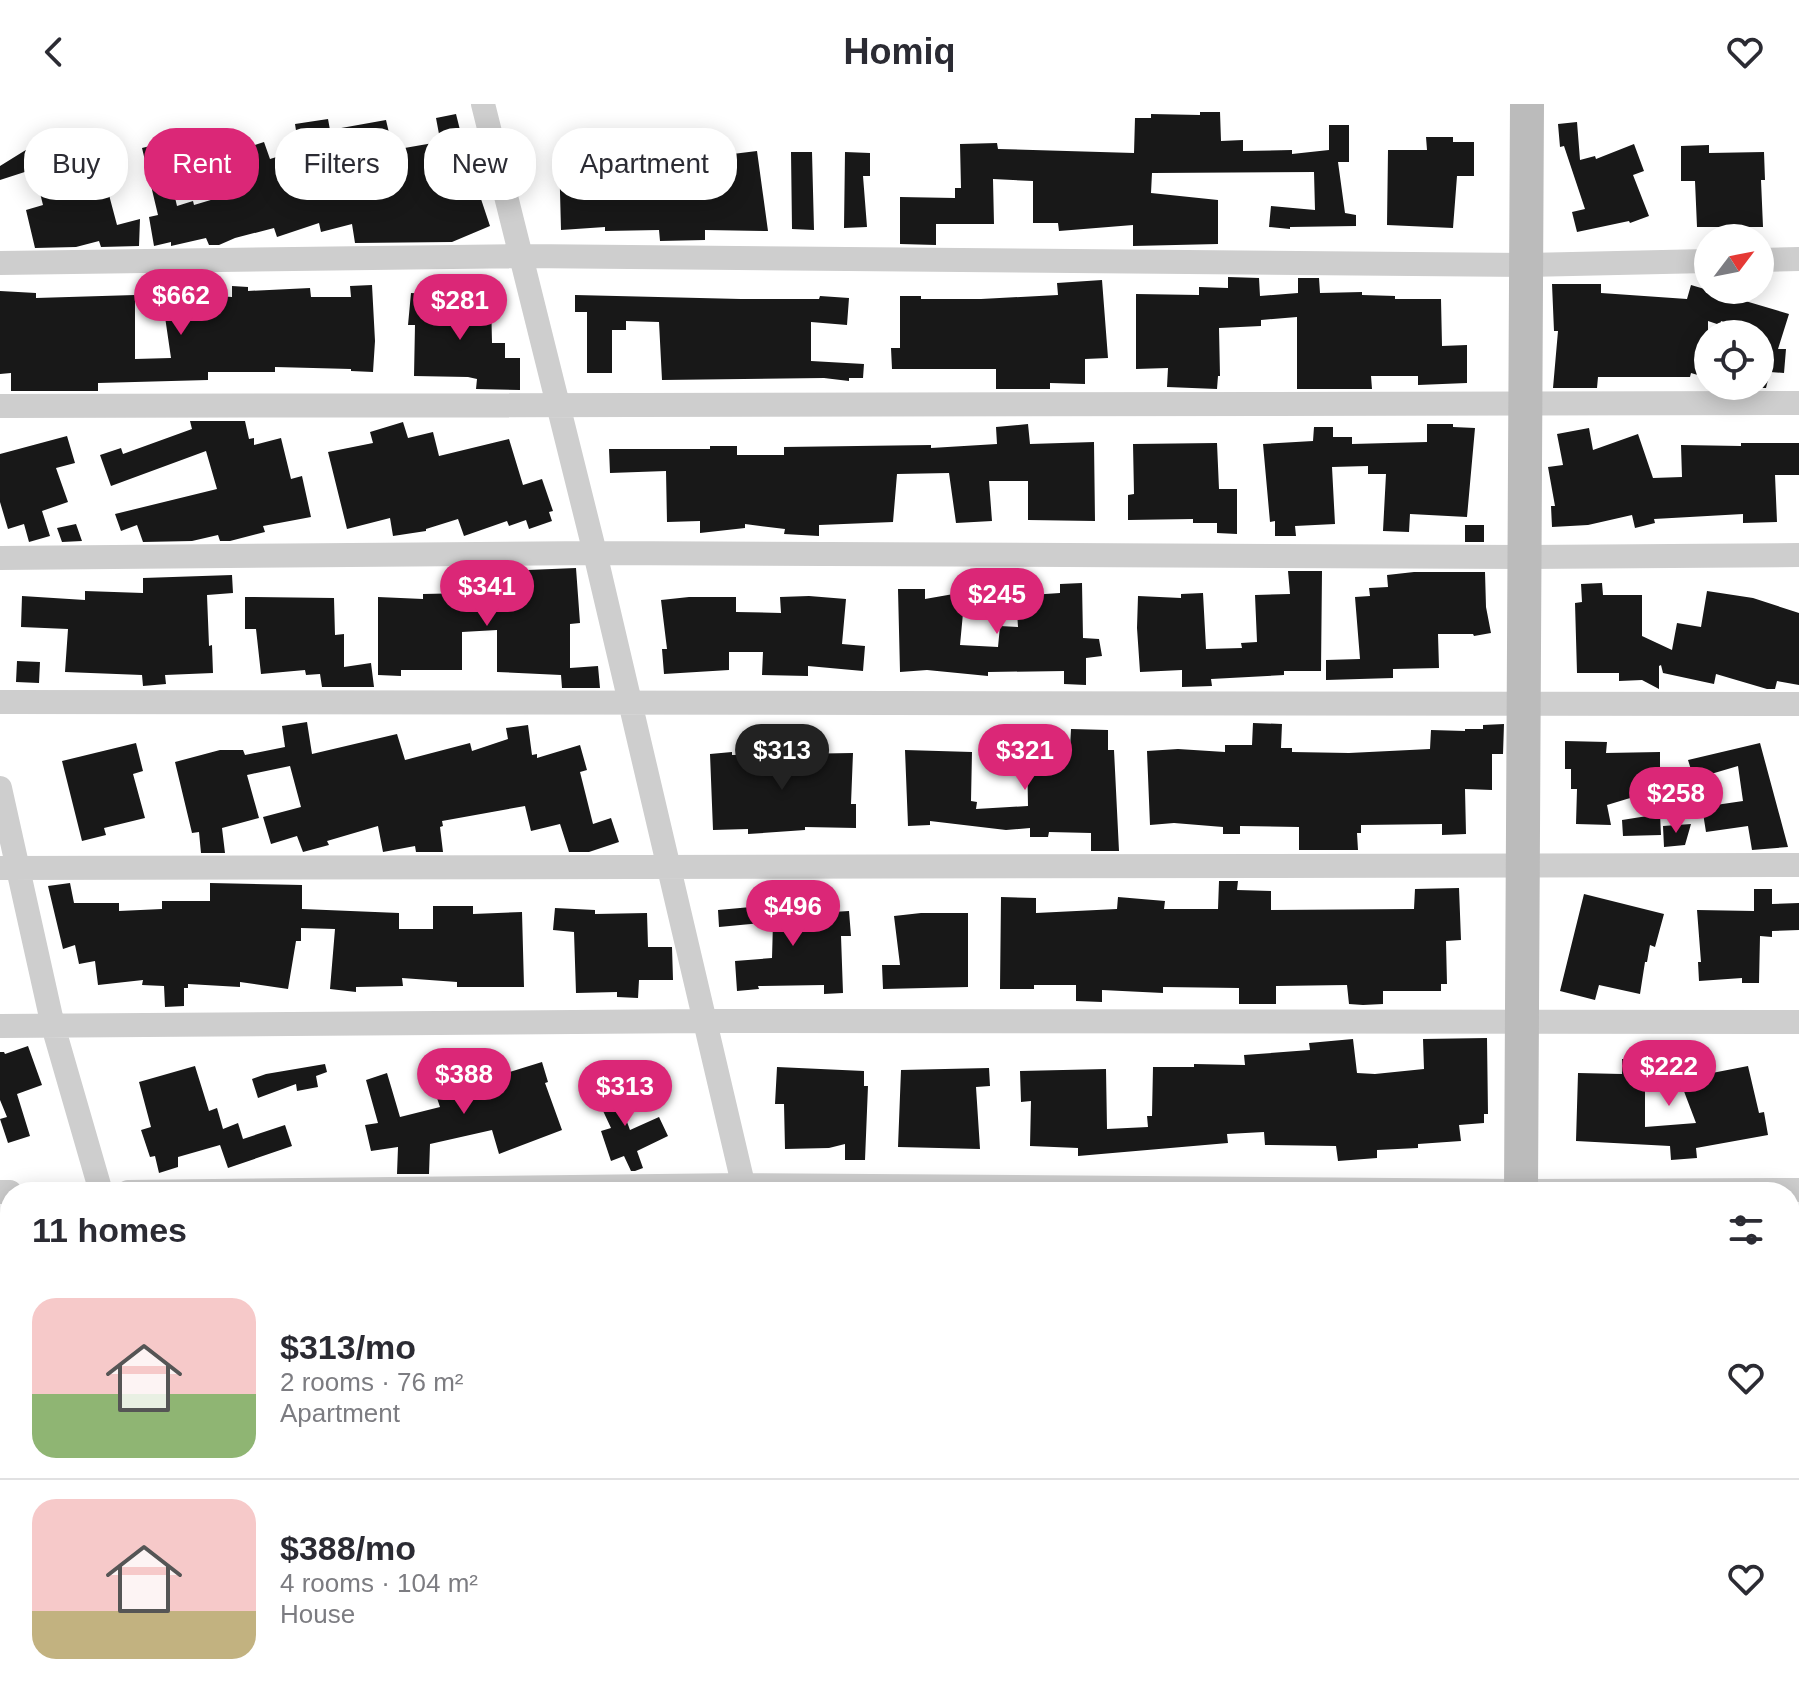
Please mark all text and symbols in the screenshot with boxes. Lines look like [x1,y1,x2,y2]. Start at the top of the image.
icon: back [32,30,76,74]
icon: heart [1723,30,1767,74]
text: Homiq [844,31,956,72]
chip: Buy [24,128,128,200]
chip: Rent [144,128,259,200]
chip: Filters [275,128,408,200]
chip: New [424,128,536,200]
chip: Apartment [552,128,737,200]
north arrow [1694,224,1774,304]
map controls [1694,224,1774,400]
pin: $662 [134,269,228,337]
pin: $281 [413,274,507,342]
text: $662 [152,280,210,310]
text: $281 [431,285,489,315]
button: locate [1694,320,1774,400]
pin: $341 [440,560,534,628]
pin: $245 [950,568,1044,636]
text: $341 [458,571,516,601]
text: $245 [968,579,1026,609]
pin: $313 [735,724,829,792]
pin: $321 [978,724,1072,792]
text: $313 [753,735,811,765]
text: $321 [996,735,1054,765]
pin: $258 [1629,767,1723,835]
text: $258 [1647,778,1705,808]
pin: $496 [746,880,840,948]
text: $496 [764,891,822,921]
pin: $222 [1622,1040,1716,1108]
pin: $388 [417,1048,511,1116]
text: $222 [1640,1051,1698,1081]
text: $388 [435,1059,493,1089]
pin: $313 [578,1060,672,1128]
text: $313 [596,1071,654,1101]
icon: filters [1724,1208,1768,1252]
text: 11 homes [32,1211,187,1249]
text: $313/mo [280,1328,416,1366]
icon: home [96,1330,192,1426]
icon: heart [1724,1356,1768,1400]
text: 2 rooms · 76 m² [280,1367,464,1397]
text: Apartment [280,1398,400,1428]
text: $388/mo [280,1529,416,1567]
icon: home [96,1531,192,1627]
icon: heart [1724,1557,1768,1601]
text: 4 rooms · 104 m² [280,1568,478,1598]
text: House [280,1599,355,1629]

